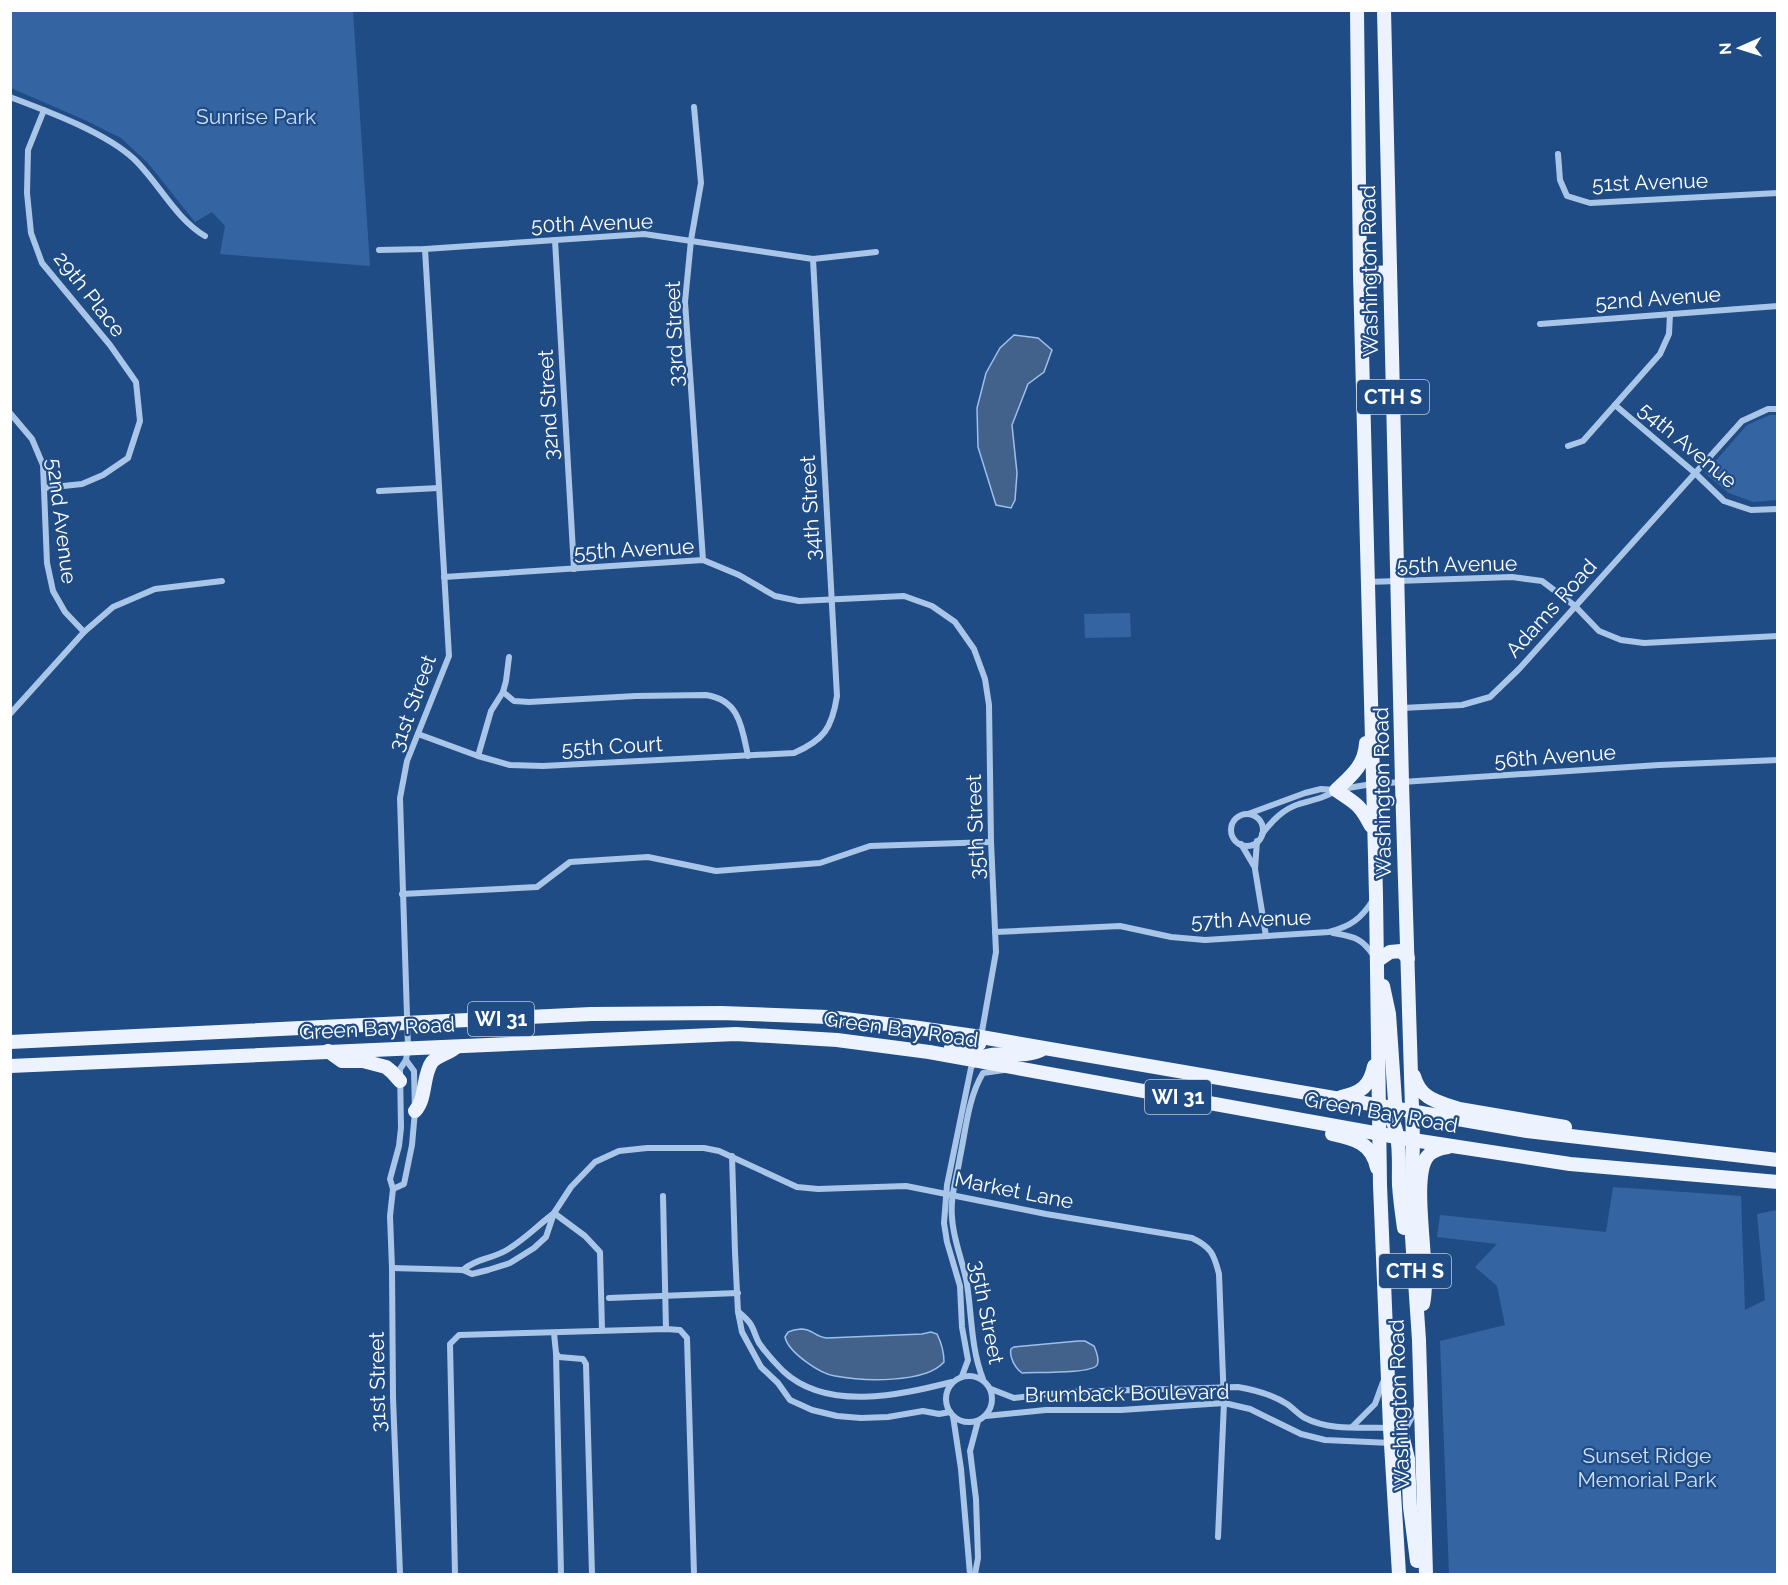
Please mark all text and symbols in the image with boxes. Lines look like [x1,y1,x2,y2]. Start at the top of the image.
north arrow [1710,18,1770,78]
text: N [1716,42,1735,55]
park label: Sunrise Park [196,104,316,129]
street label: 51st Avenue [1592,167,1708,197]
street label: Washington Road [1355,185,1383,357]
street label: 50th Avenue [531,208,653,238]
street label: 29th Place [49,246,131,342]
street label: 33rd Street [660,281,688,387]
street label: 52nd Avenue [1594,281,1722,315]
street label: 32nd Street [533,349,563,461]
road number: CTH S [1357,380,1429,414]
street label: 54th Avenue [1634,397,1742,493]
street label: 34th Street [795,455,825,561]
street label: 52nd Avenue [42,457,82,585]
street label: 55th Avenue [573,533,695,565]
street label: 55th Avenue [1397,550,1517,578]
street label: Adams Road [1500,554,1602,662]
street label: 31st Street [383,651,441,755]
street label: Washington Road [1368,707,1396,879]
street label: 55th Court [561,731,663,761]
street label: 56th Avenue [1493,739,1617,773]
street label: 35th Street [961,774,989,880]
street label: 57th Avenue [1190,904,1312,934]
road number: WI 31 [468,1002,534,1036]
street label: Green Bay Road [822,1006,980,1052]
street label: Green Bay Road [298,1011,456,1045]
road number: WI 31 [1145,1080,1211,1114]
street label: Green Bay Road [1302,1086,1460,1138]
street label: Market Lane [952,1166,1076,1214]
road number: CTH S [1379,1254,1451,1288]
street label: 35th Street [965,1258,1009,1366]
street label: Washington Road [1384,1319,1414,1491]
street label: 31st Street [364,1331,390,1433]
street label: Brumback Boulevard [1024,1379,1230,1407]
park label: Sunset Ridge Memorial Park [1577,1443,1717,1492]

